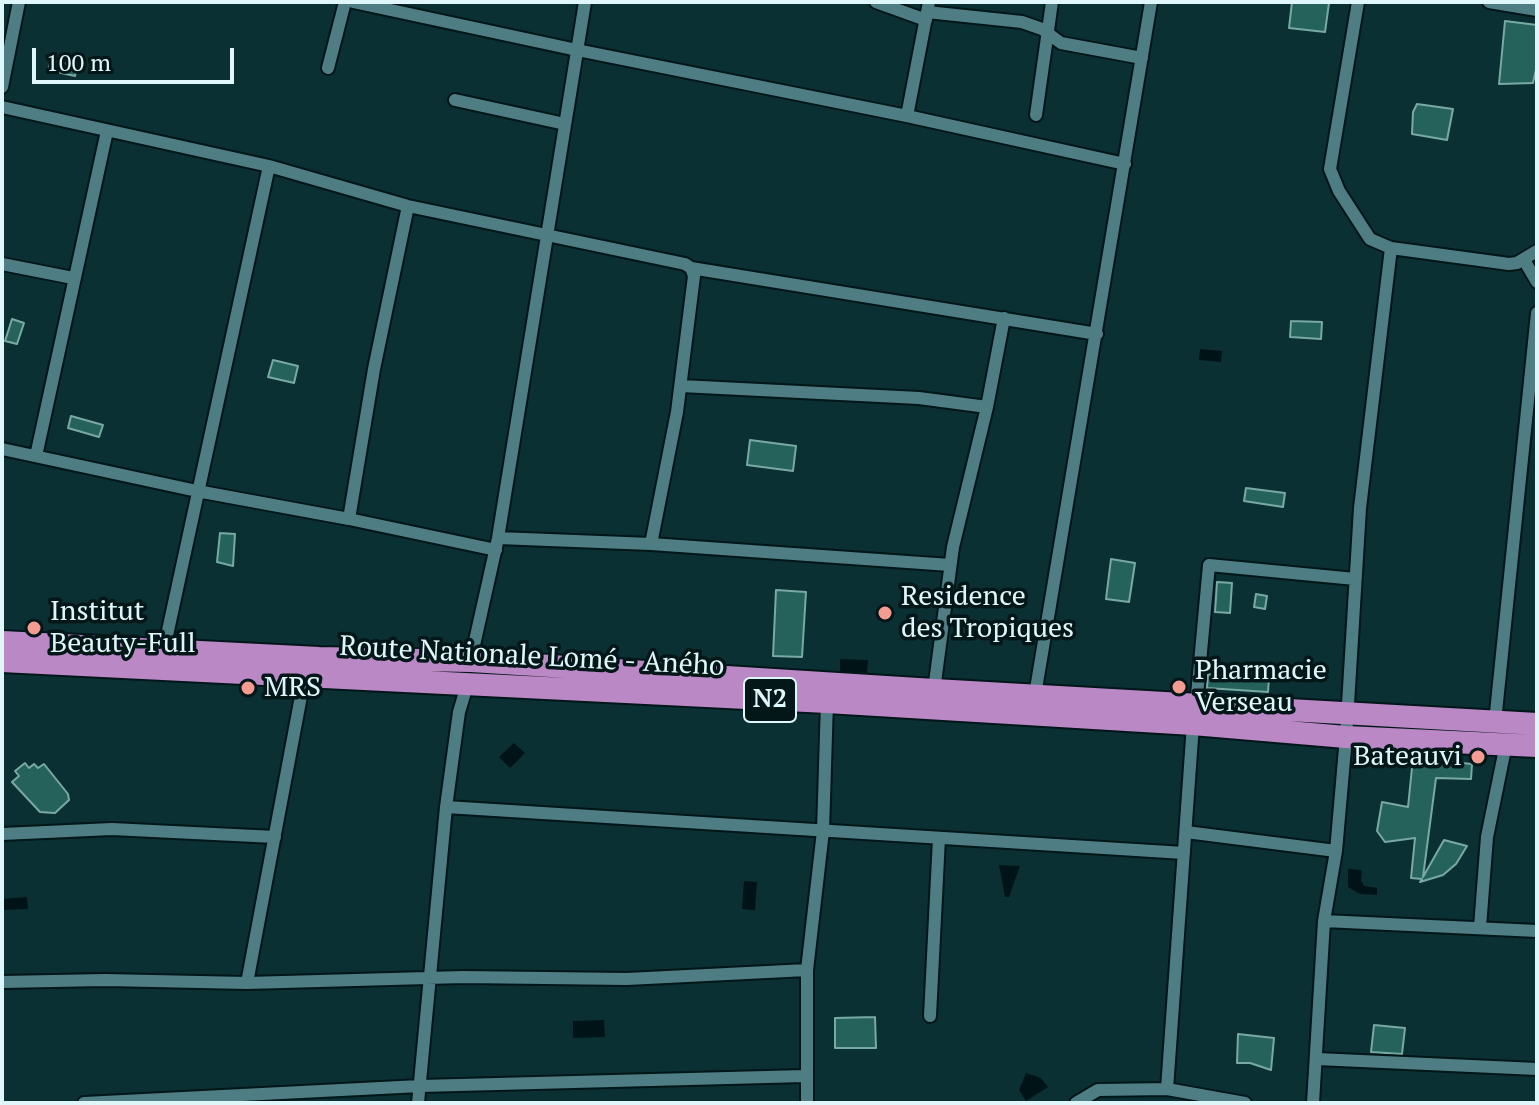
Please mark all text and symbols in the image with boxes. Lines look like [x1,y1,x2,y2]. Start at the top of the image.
scale bar [36,32,238,82]
text: 100 m [46,46,111,78]
place label: Residence des Tropiques [901,580,1074,646]
place label: Institut Beauty-Full [50,595,196,661]
marker: Residence des Tropiques [876,604,894,622]
marker: Institut Beauty-Full [25,619,43,637]
street label: Route Nationale Lomé - Aného [339,630,725,684]
place label: Pharmacie Verseau [1195,654,1327,720]
place label: MRS [264,671,321,705]
road number: N2 [744,678,796,722]
marker: Pharmacie Verseau [1170,678,1188,696]
marker: MRS [239,679,257,697]
place label: Bateauvi [1353,740,1462,774]
marker: Bateauvi [1469,748,1487,766]

